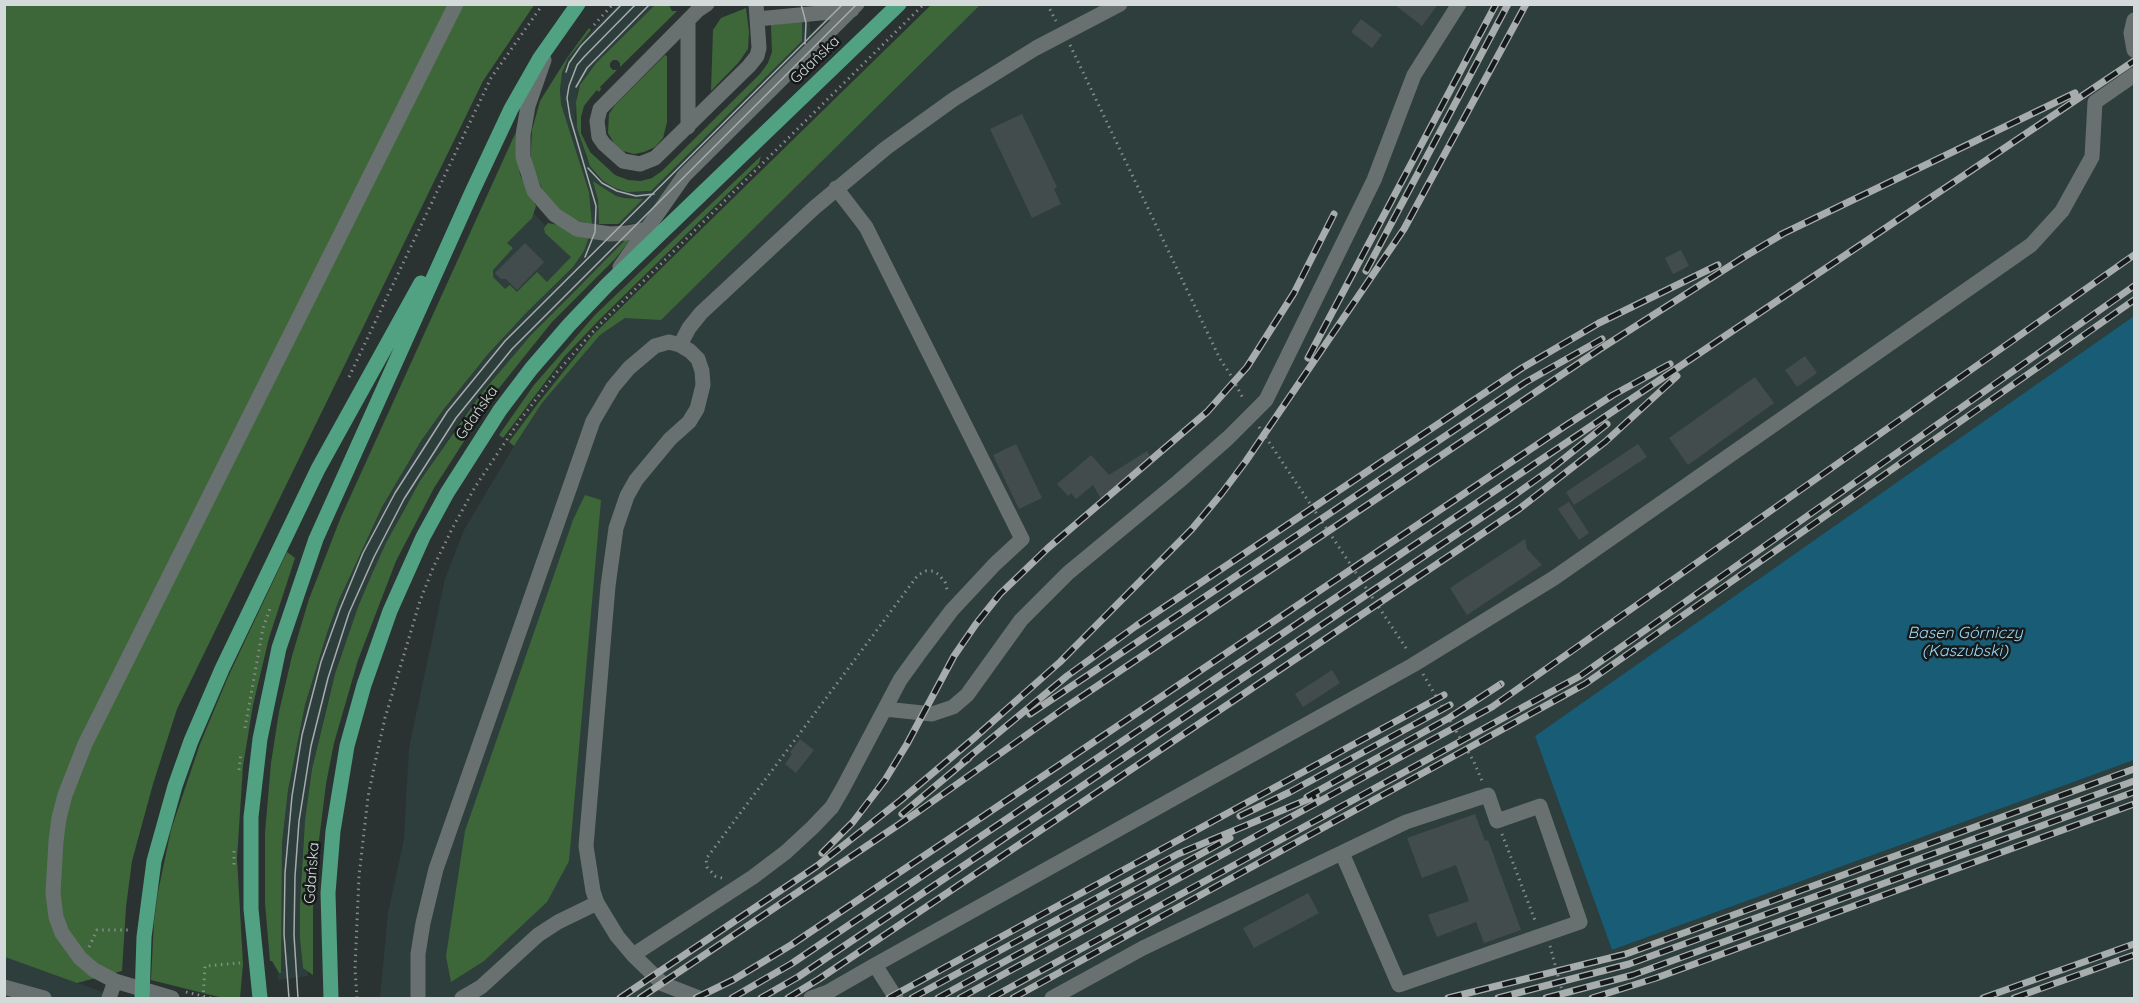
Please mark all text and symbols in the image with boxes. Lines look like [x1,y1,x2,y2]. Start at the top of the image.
street label: Gdańska [787,32,843,88]
street label: Gdańska [452,383,502,443]
water label: Basen Górniczy (Kaszubski) [1908,623,2022,661]
street label: Gdańska [301,842,323,904]

